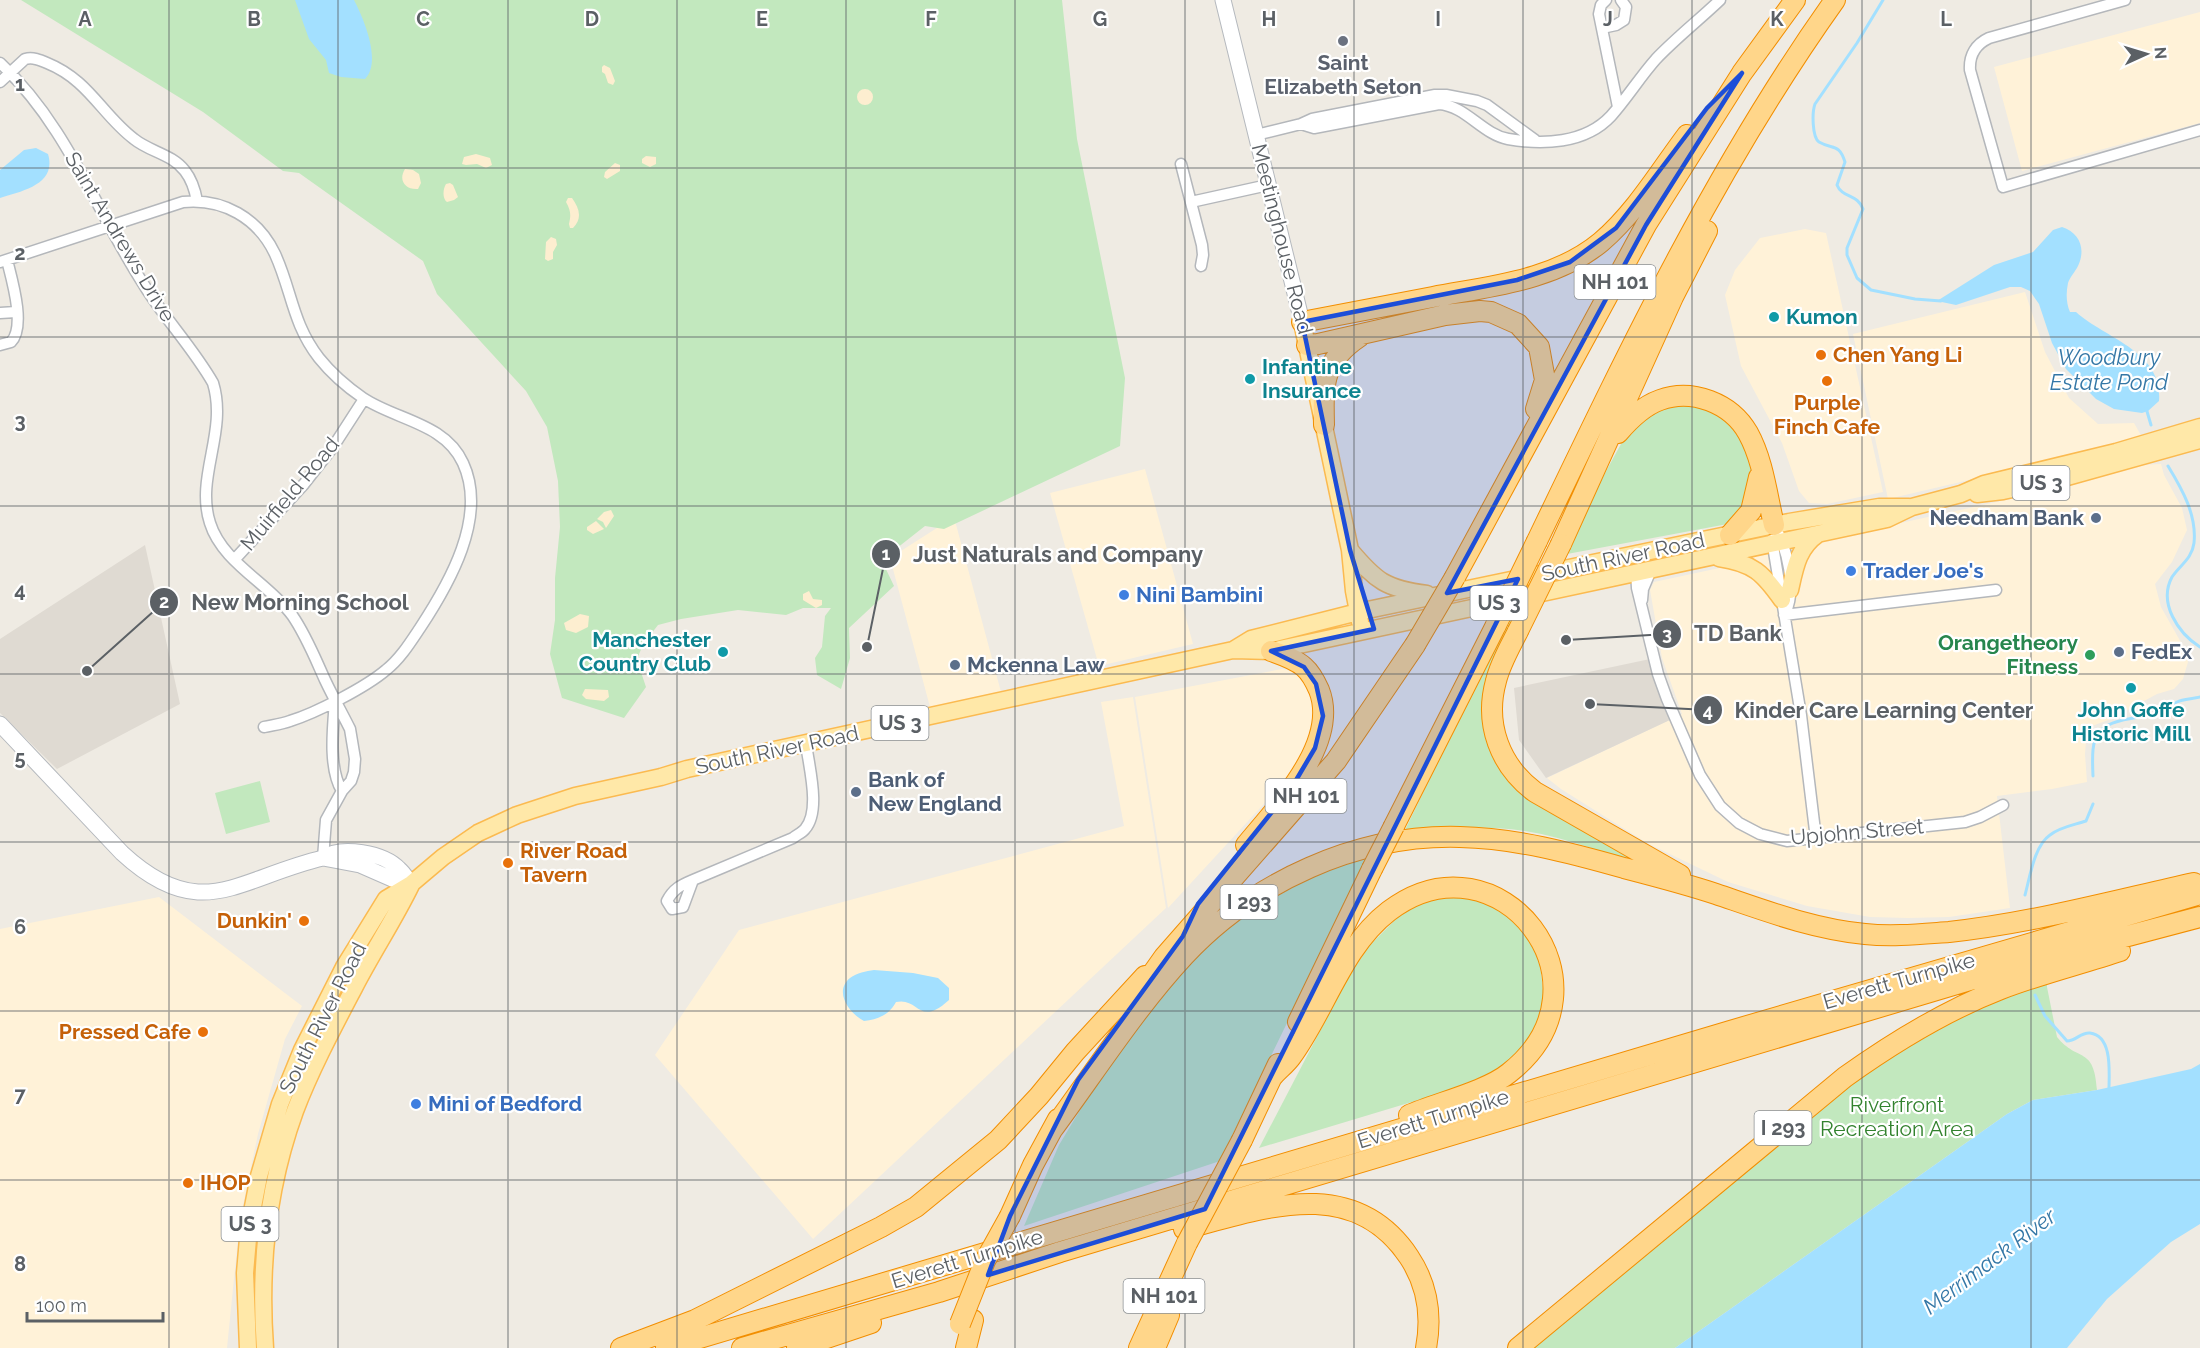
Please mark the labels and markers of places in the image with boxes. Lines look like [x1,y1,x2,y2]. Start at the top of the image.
marker: Saint Elizabeth Seton [1336,34,1350,48]
place label: Saint Elizabeth Seton [1264,50,1422,99]
place label: Kumon [1786,304,1858,329]
marker: Kumon [1767,310,1781,324]
place label: Chen Yang Li [1833,342,1962,367]
marker: Chen Yang Li [1814,348,1828,362]
place label: Infantine Insurance [1262,354,1362,403]
marker: Infantine Insurance [1243,372,1257,386]
marker: Purple Finch Cafe [1820,374,1834,388]
place label: Purple Finch Cafe [1774,390,1881,439]
place label: Needham Bank [1929,505,2084,530]
marker: Needham Bank [2089,511,2103,525]
callout: Just Naturals and Company [871,534,1215,574]
place label: Trader Joe's [1863,558,1984,583]
marker: Trader Joe's [1844,564,1858,578]
callout: New Morning School [149,582,421,622]
place label: Nini Bambini [1136,582,1263,607]
marker: Nini Bambini [1117,588,1131,602]
callout: TD Bank [1652,614,1794,654]
place label: Manchester Country Club [579,627,711,676]
place label: Orangetheory Fitness [1938,630,2078,679]
place label: FedEx [2131,639,2193,664]
marker: Manchester Country Club [716,645,730,659]
marker: FedEx [2112,645,2126,659]
marker: Orangetheory Fitness [2083,648,2097,662]
place label: Mckenna Law [967,652,1105,677]
marker: Mckenna Law [948,658,962,672]
marker: John Goffe Historic Mill [2124,681,2138,695]
callout: Kinder Care Learning Center [1693,690,2046,730]
place label: John Goffe Historic Mill [2071,697,2191,746]
place label: Bank of New England [868,767,1002,816]
marker: Bank of New England [849,785,863,799]
place label: River Road Tavern [520,838,628,887]
marker: River Road Tavern [501,856,515,870]
place label: Dunkin' [217,908,292,933]
marker: Dunkin' [297,914,311,928]
place label: Pressed Cafe [59,1019,191,1044]
marker: Pressed Cafe [196,1025,210,1039]
place label: Mini of Bedford [428,1091,582,1116]
marker: Mini of Bedford [409,1097,423,1111]
place label: IHOP [200,1170,251,1195]
marker: IHOP [181,1176,195,1190]

